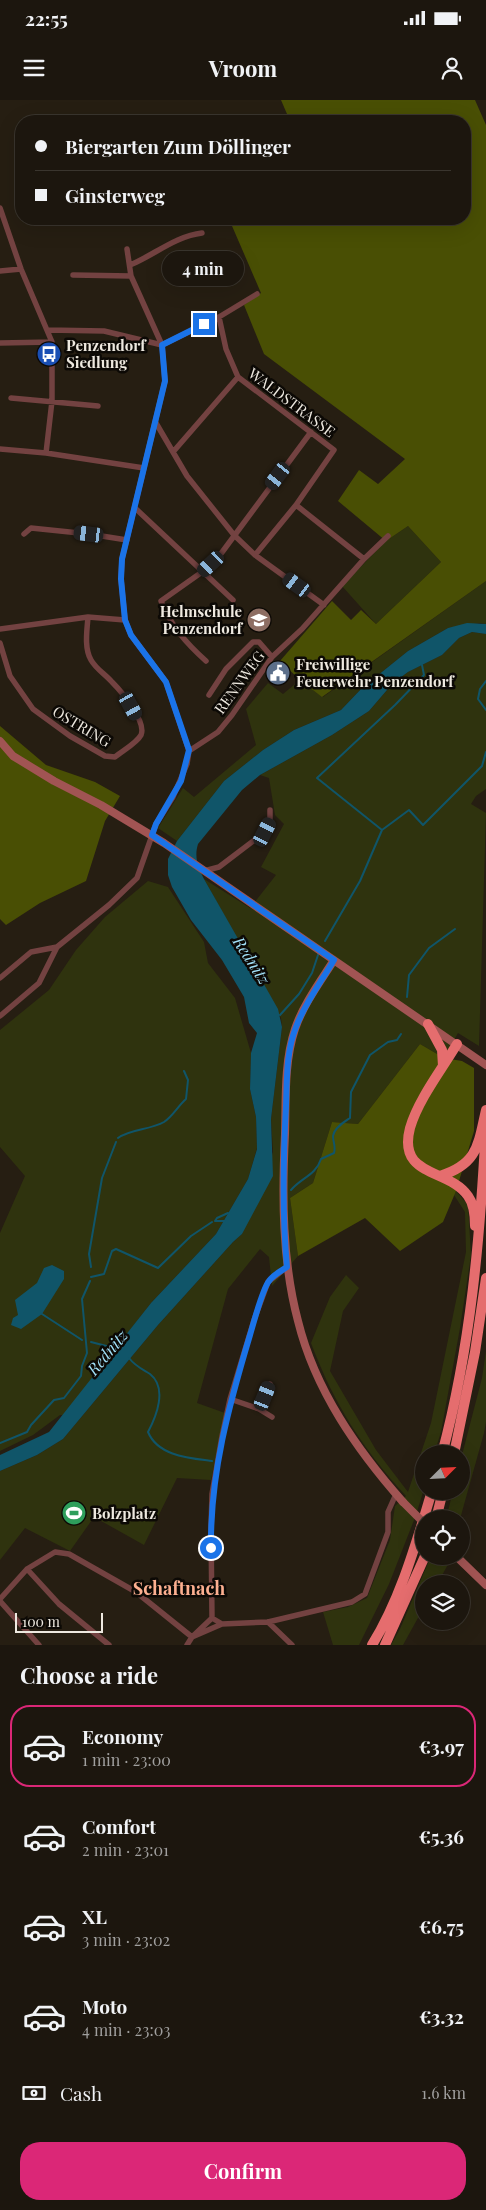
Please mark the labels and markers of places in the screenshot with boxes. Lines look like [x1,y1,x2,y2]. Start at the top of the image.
place label: Penzendorf Siedlung [66,335,147,372]
bus stop icon: Penzendorf Siedlung [36,341,62,367]
place label: Helmschule Penzendorf [160,601,244,638]
school or university icon: Helmschule Penzendorf [246,607,272,633]
place label: Freiwillige Feuerwehr Penzendorf [296,654,455,691]
public building icon: Freiwillige Feuerwehr Penzendorf [265,660,291,686]
sports icon: Bolzplatz [61,1500,87,1526]
place label: Bolzplatz [92,1503,156,1523]

